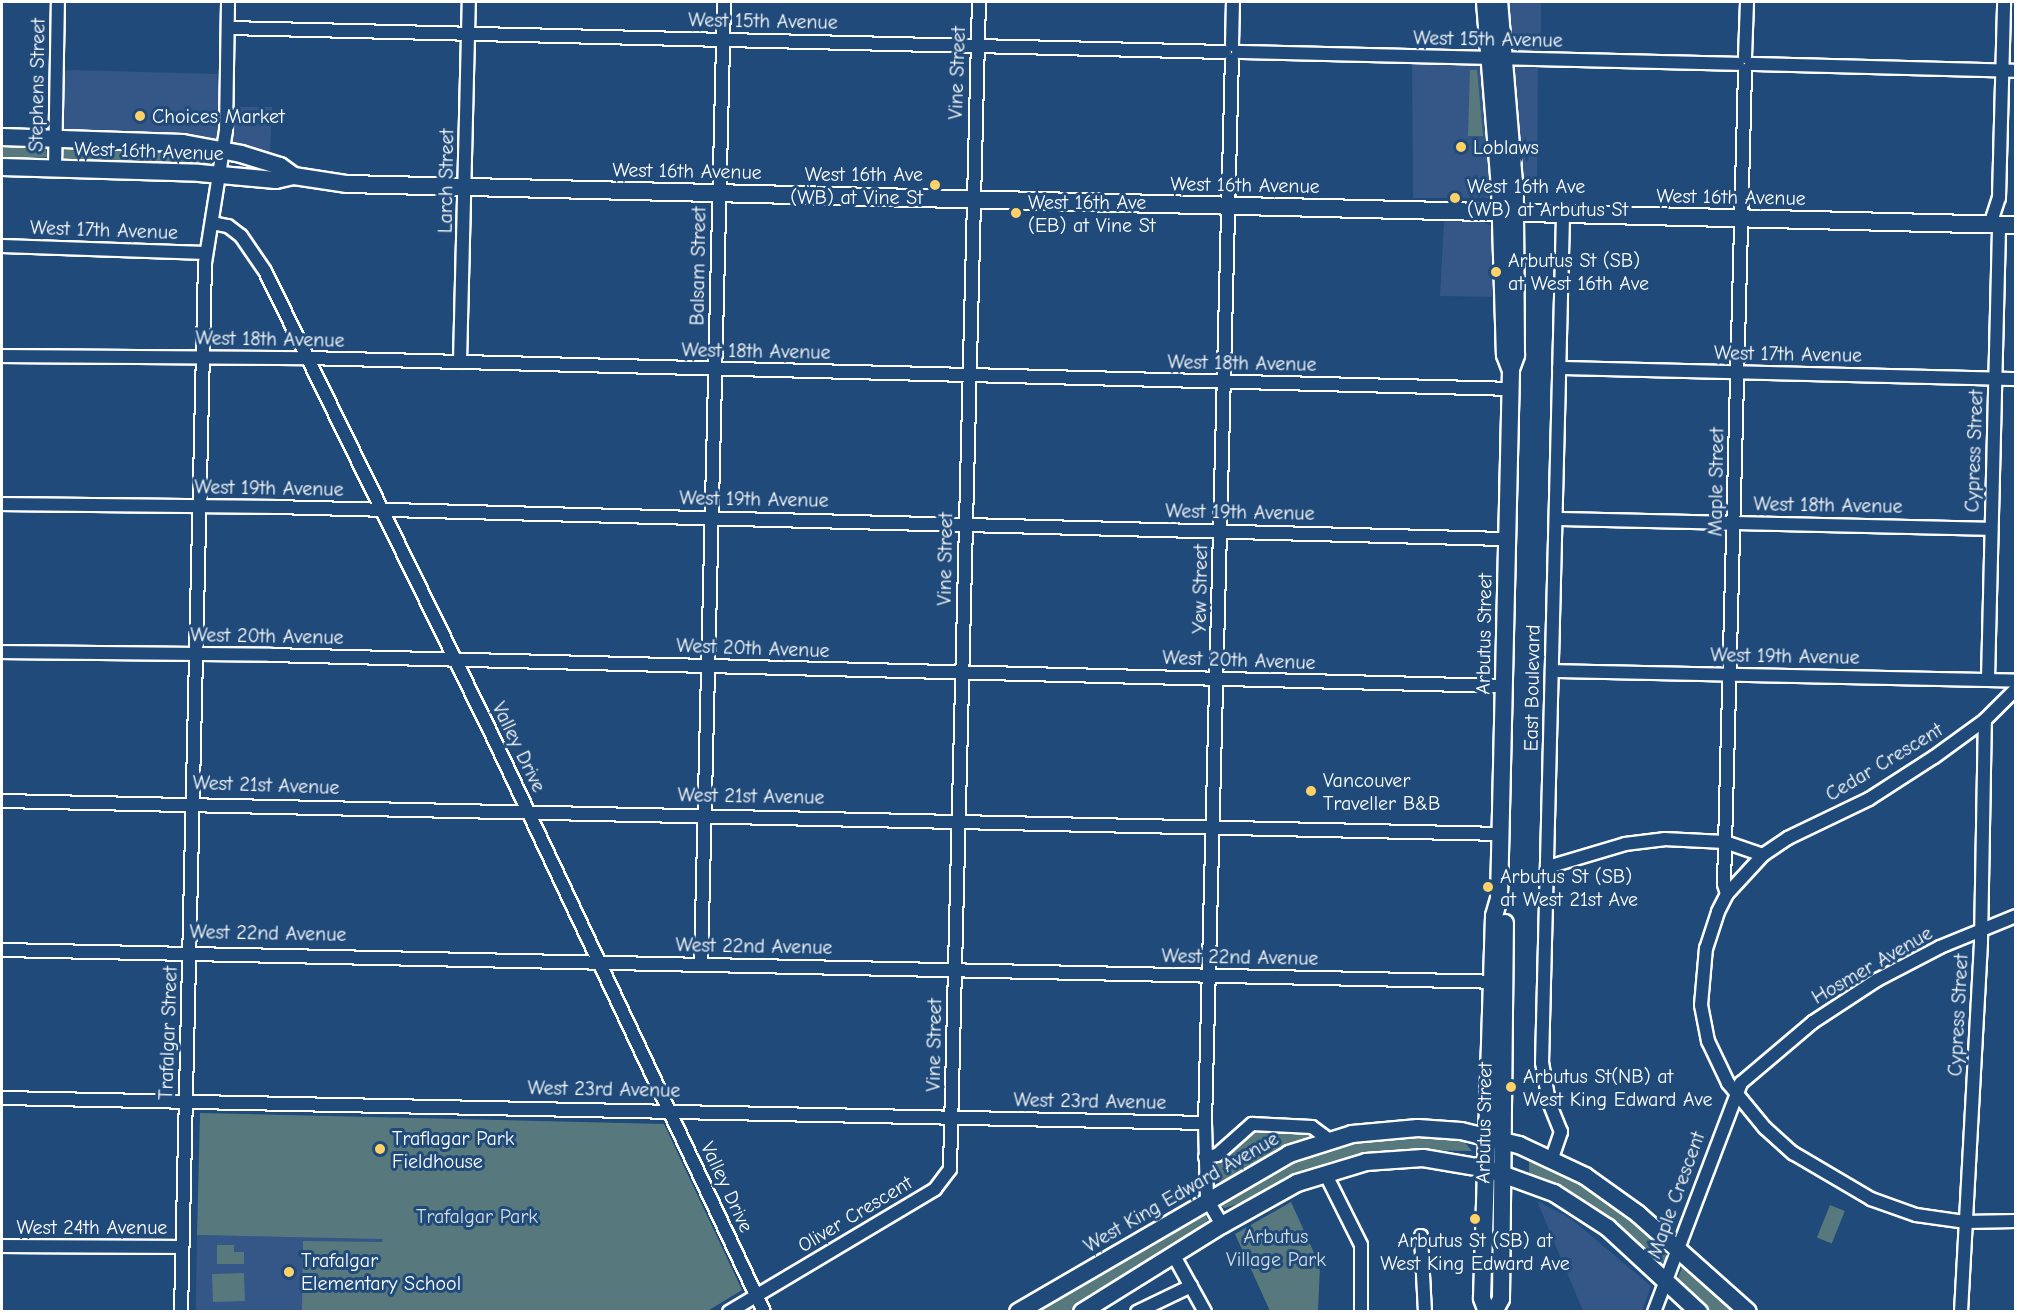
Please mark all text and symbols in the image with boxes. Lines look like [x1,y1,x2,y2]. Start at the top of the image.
street label: West 15th Avenue [688,8,838,34]
street label: Stephens Street [24,18,50,152]
street label: Vine Street [943,26,971,120]
street label: West 15th Avenue [1413,26,1563,52]
place label: Choices Market [152,104,285,128]
marker: Choices Market [133,109,147,123]
street label: Larch Street [433,129,459,233]
place label: Loblaws [1473,135,1539,159]
street label: West 16th Avenue [74,136,224,166]
marker: Loblaws [1454,140,1468,154]
street label: West 16th Avenue [612,158,762,184]
place label: West 16th Ave (WB) at Vine St [790,162,923,209]
street label: West 16th Avenue [1170,172,1320,198]
place label: West 16th Ave (WB) at Arbutus St [1467,174,1628,221]
marker: West 16th Ave (WB) at Vine St [928,178,942,192]
street label: West 16th Avenue [1656,184,1806,210]
place label: West 16th Ave (EB) at Vine St [1028,190,1155,237]
marker: West 16th Ave (WB) at Arbutus St [1448,191,1462,205]
street label: Balsam Street [685,206,711,326]
marker: West 16th Ave (EB) at Vine St [1009,206,1023,220]
street label: West 17th Avenue [30,215,178,245]
place label: Arbutus St (SB) at West 16th Ave [1508,248,1649,295]
marker: Arbutus St (SB) at West 16th Ave [1489,265,1503,279]
street label: West 18th Avenue [195,326,345,352]
street label: West 18th Avenue [681,338,831,364]
street label: West 17th Avenue [1714,341,1862,367]
street label: West 18th Avenue [1167,350,1317,376]
street label: Cypress Street [1960,389,1988,513]
street label: Maple Street [1703,427,1729,537]
street label: West 19th Avenue [194,475,344,501]
street label: West 19th Avenue [679,486,829,512]
street label: West 18th Avenue [1753,492,1903,518]
street label: West 19th Avenue [1165,499,1315,525]
street label: Vine Street [932,512,958,606]
street label: Yew Street [1187,544,1213,634]
street label: Arbutus Street [1471,573,1497,695]
street label: West 20th Avenue [190,623,344,649]
street label: East Boulevard [1519,624,1545,752]
street label: West 20th Avenue [676,633,830,663]
street label: West 19th Avenue [1710,643,1860,669]
street label: West 20th Avenue [1162,645,1316,675]
street label: Valley Drive [487,698,551,796]
street label: Cedar Crescent [1821,718,1947,806]
place label: Vancouver Traveller B&B [1323,768,1440,815]
street label: West 21st Avenue [192,770,340,800]
street label: West 21st Avenue [677,783,825,809]
marker: Vancouver Traveller B&B [1304,784,1318,798]
place label: Arbutus St (SB) at West 21st Ave [1500,864,1638,911]
marker: Arbutus St (SB) at West 21st Ave [1481,880,1495,894]
street label: West 22nd Avenue [189,920,347,946]
street label: Hosmer Avenue [1807,921,1937,1009]
street label: West 22nd Avenue [675,933,833,959]
street label: West 22nd Avenue [1161,944,1319,970]
street label: Cypress Street [1943,953,1973,1077]
street label: Trafalgar Street [154,966,182,1100]
street label: Vine Street [921,998,947,1092]
street label: Arbutus Street [1471,1062,1497,1184]
place label: Arbutus St(NB) at West King Edward Ave [1523,1064,1713,1111]
street label: West 23rd Avenue [527,1076,681,1102]
marker: Arbutus St(NB) at West King Edward Ave [1504,1080,1518,1094]
street label: West 23rd Avenue [1013,1088,1167,1114]
place label: Traflagar Park Fieldhouse [392,1126,514,1173]
street label: West King Edward Avenue [1079,1126,1283,1258]
street label: Maple Crescent [1642,1128,1710,1262]
street label: Valley Drive [696,1138,758,1236]
marker: Traflagar Park Fieldhouse [373,1142,387,1156]
street label: Oliver Crescent [794,1171,916,1257]
park label: Trafalgar Park [416,1204,538,1228]
marker: Arbutus St (SB) at West King Edward Ave [1468,1212,1482,1226]
street label: West 24th Avenue [17,1215,167,1239]
park label: Arbutus Village Park [1226,1224,1326,1271]
place label: Arbutus St (SB) at West King Edward Ave [1380,1228,1570,1275]
place label: Trafalgar Elementary School [301,1248,461,1295]
marker: Trafalgar Elementary School [282,1265,296,1279]

